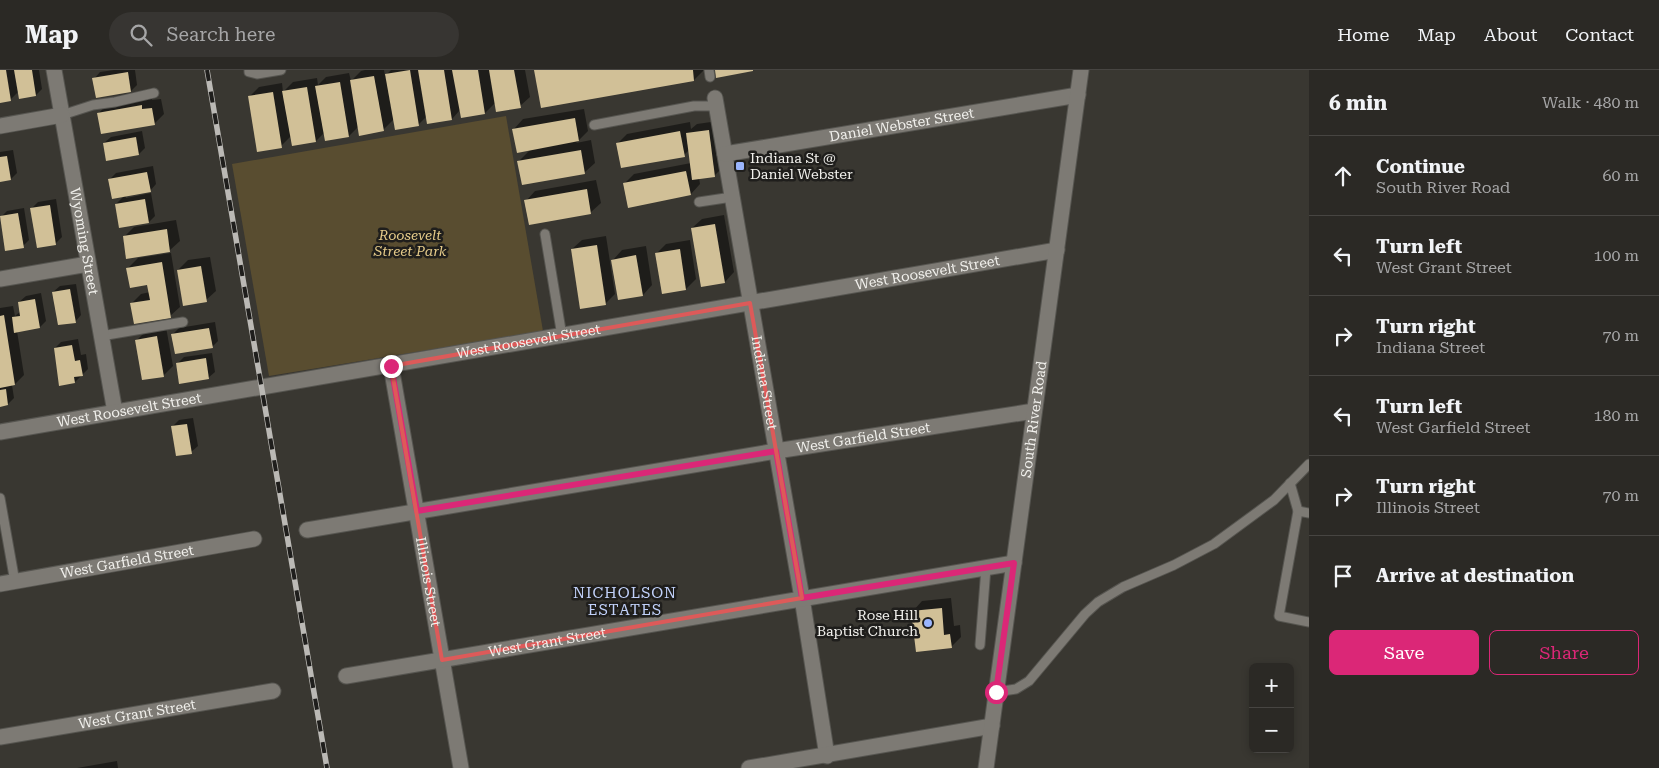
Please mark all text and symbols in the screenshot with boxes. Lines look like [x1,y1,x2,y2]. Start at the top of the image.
search box [109,12,459,57]
text: Map [25,21,79,49]
icon: search [127,21,155,49]
text: Search here [167,23,275,46]
text: Home [1337,24,1389,45]
text: Map [1417,24,1456,45]
text: About [1484,24,1537,45]
text: Contact [1565,24,1634,45]
text: 6 min [1329,91,1387,115]
text: Walk · 480 m [1542,93,1639,112]
street label: Daniel Webster Street [828,105,975,144]
place label: Indiana St @ Daniel Webster [750,150,853,182]
text: Continue [1376,155,1465,178]
marker: Indiana St @ Daniel Webster [734,160,746,172]
icon: ahead [1329,162,1357,190]
text: 60 m [1602,166,1639,185]
text: South River Road [1376,178,1510,197]
street label: Wyoming Street [67,186,102,296]
park label: Roosevelt Street Park [373,227,447,259]
text: Turn left [1376,235,1462,258]
icon: left [1329,242,1357,270]
text: 100 m [1593,246,1639,265]
street label: West Roosevelt Street [854,252,1001,293]
text: West Grant Street [1376,258,1512,277]
text: Turn right [1376,315,1476,338]
street label: West Roosevelt Street [455,321,602,361]
icon: right [1329,322,1357,350]
text: 70 m [1602,326,1639,345]
street label: Indiana Street [748,334,781,431]
text: Indiana Street [1376,338,1485,357]
route end [380,355,403,378]
street label: South River Road [1018,360,1049,479]
street label: West Roosevelt Street [56,389,203,430]
text: Turn left [1376,395,1462,418]
icon: left [1329,402,1357,430]
text: 180 m [1593,406,1639,425]
text: West Garfield Street [1376,418,1530,437]
street label: West Garfield Street [795,419,931,456]
text: Turn right [1376,475,1476,498]
icon: right [1329,482,1357,510]
text: 70 m [1602,486,1639,505]
text: Illinois Street [1376,498,1480,517]
street label: Illinois Street [413,536,444,628]
street label: West Garfield Street [59,542,195,581]
icon: arrive [1329,562,1357,590]
text: Arrive at destination [1376,564,1574,587]
district label: NICHOLSON ESTATES [573,584,677,619]
place label: Rose Hill Baptist Church [817,607,919,639]
marker: Rose Hill Baptist Church [922,617,934,629]
street label: West Grant Street [487,624,607,660]
button: Save [1329,630,1479,675]
button: Share [1489,630,1639,675]
map controls [1249,663,1294,753]
button: + [1249,663,1294,708]
route start [985,681,1008,704]
street label: West Grant Street [77,696,197,732]
button: − [1249,708,1294,753]

